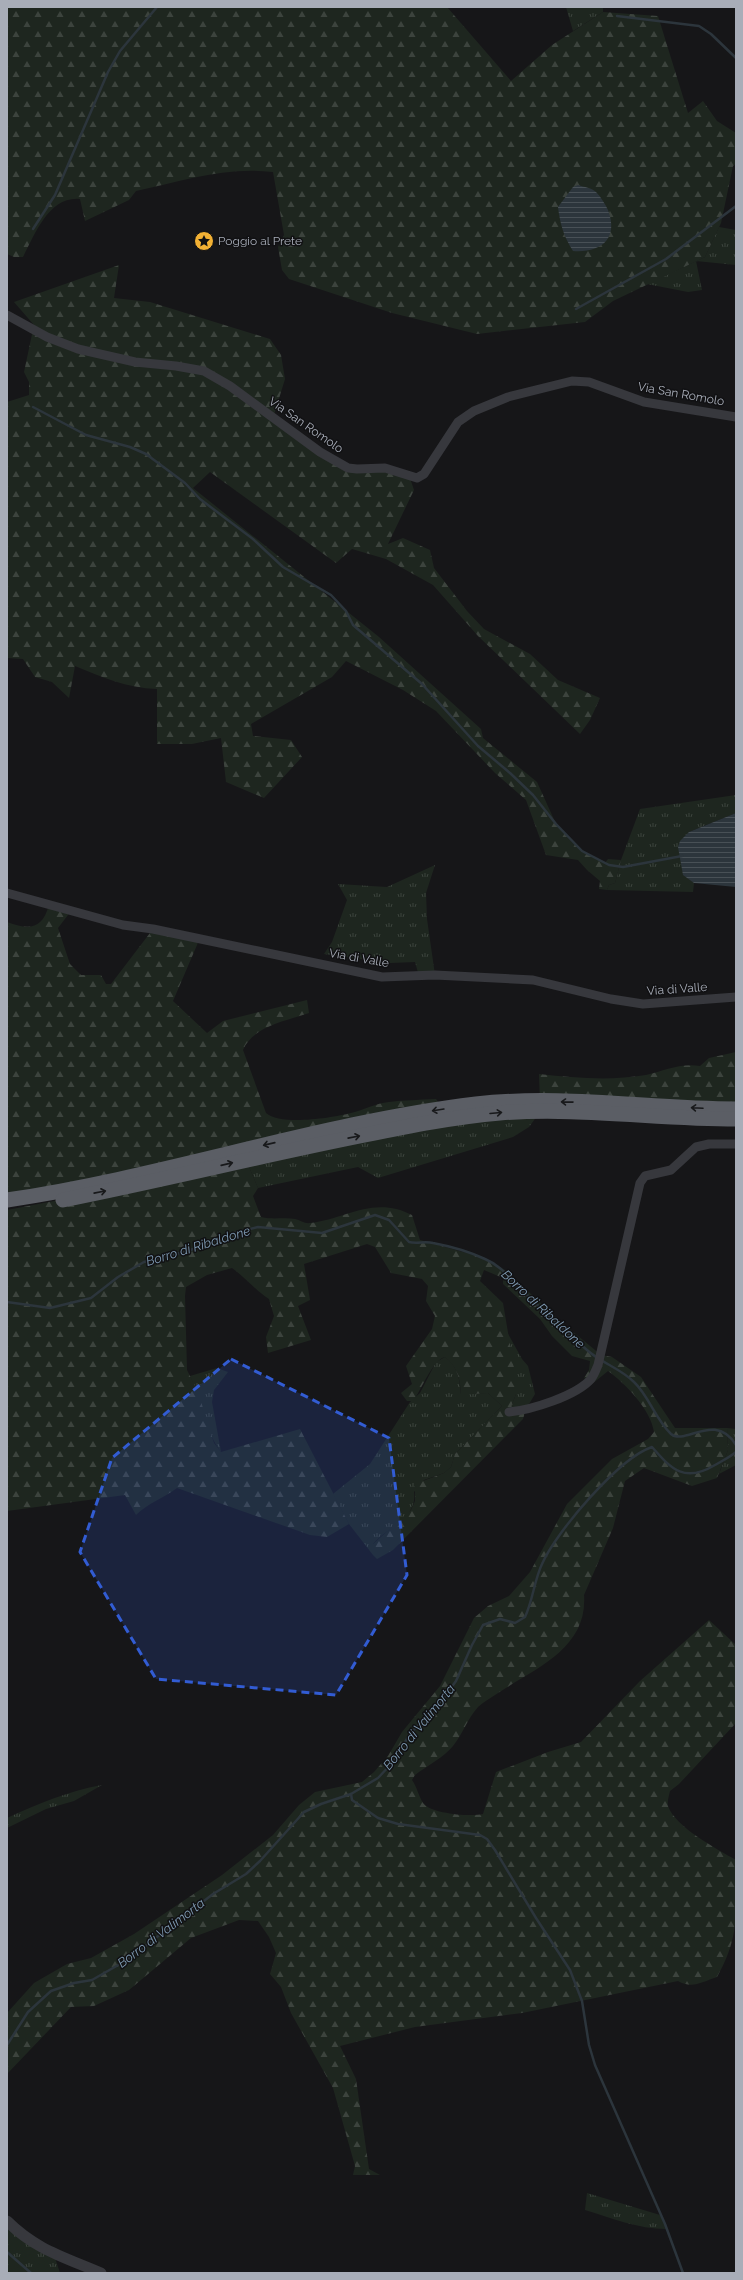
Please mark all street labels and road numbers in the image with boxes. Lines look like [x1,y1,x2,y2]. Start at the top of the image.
street label: Via San Romolo [637,379,725,409]
street label: Via San Romolo [266,394,346,456]
street label: Via di Valle [328,946,390,970]
street label: Via di Valle [646,980,708,998]

